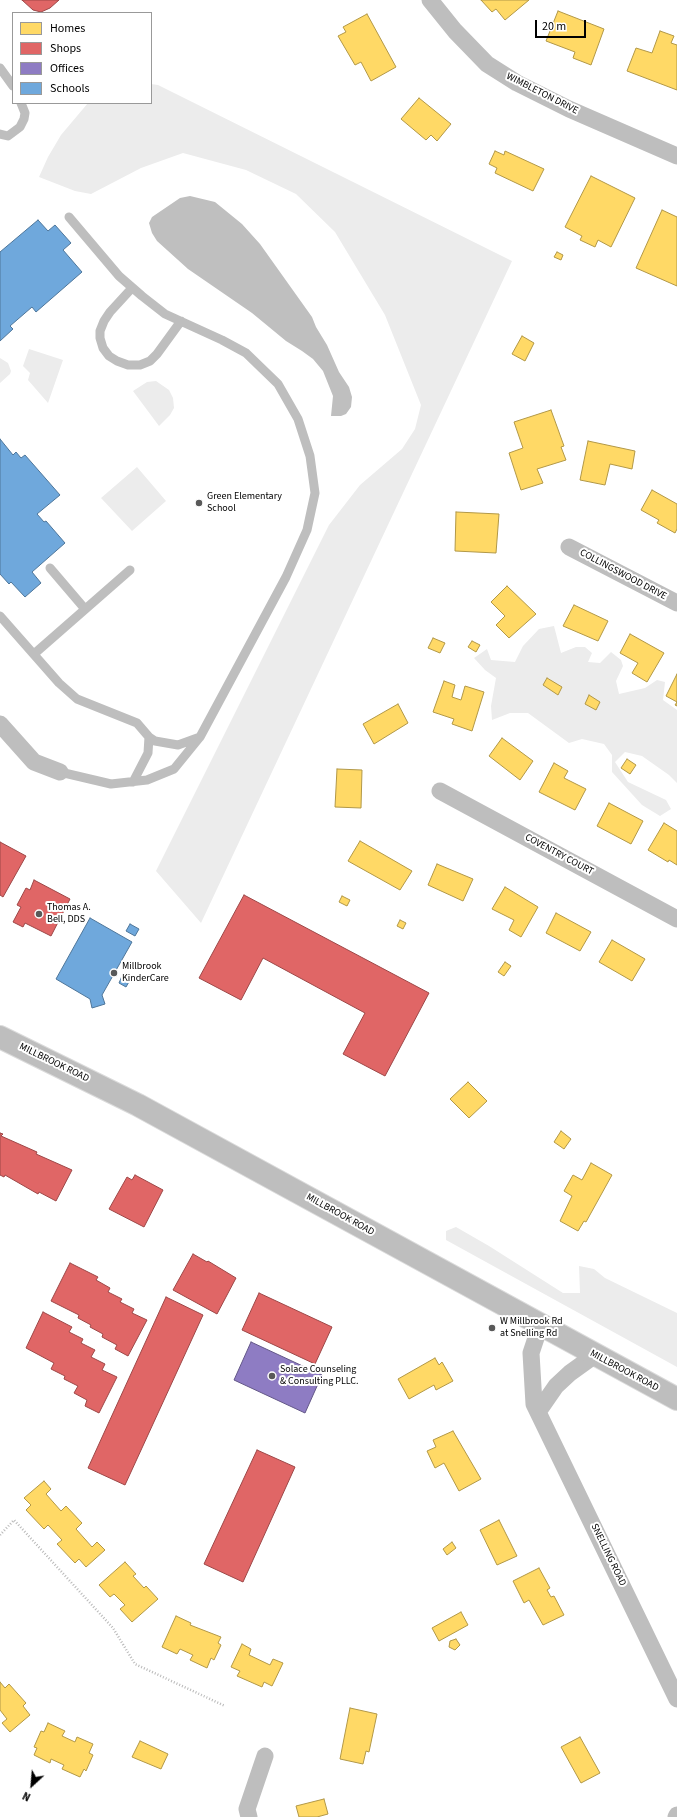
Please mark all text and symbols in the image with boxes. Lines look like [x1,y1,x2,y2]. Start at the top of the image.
legend [12,12,152,104]
scale bar [537,12,588,38]
text: 20 m [542,18,566,35]
text: Homes [50,20,85,37]
text: Shops [50,40,81,57]
text: Offices [50,60,84,77]
street label: WIMBLETON DRIVE [504,71,580,117]
text: Schools [50,80,90,97]
place label: Green Elementary School [207,491,282,514]
marker: Green Elementary School [194,498,204,508]
street label: COLLINGSWOOD DRIVE [578,547,668,603]
street label: COVENTRY COURT [523,832,595,878]
place label: Thomas A. Bell, DDS [47,902,91,926]
marker: Thomas A. Bell, DDS [34,909,44,919]
place label: Millbrook KinderCare [122,961,169,984]
marker: Millbrook KinderCare [109,968,119,978]
street label: MILLBROOK ROAD [17,1041,91,1085]
street label: MILLBROOK ROAD [304,1191,376,1239]
place label: W Millbrook Rd at Snelling Rd [500,1316,563,1340]
marker: W Millbrook Rd at Snelling Rd [487,1323,497,1333]
street label: MILLBROOK ROAD [588,1348,660,1394]
place label: Solace Counseling & Consulting PLLC. [280,1364,359,1388]
marker: Solace Counseling & Consulting PLLC. [267,1371,277,1381]
street label: SNELLING ROAD [588,1522,628,1588]
north arrow [12,1765,52,1805]
text: N [20,1788,33,1805]

